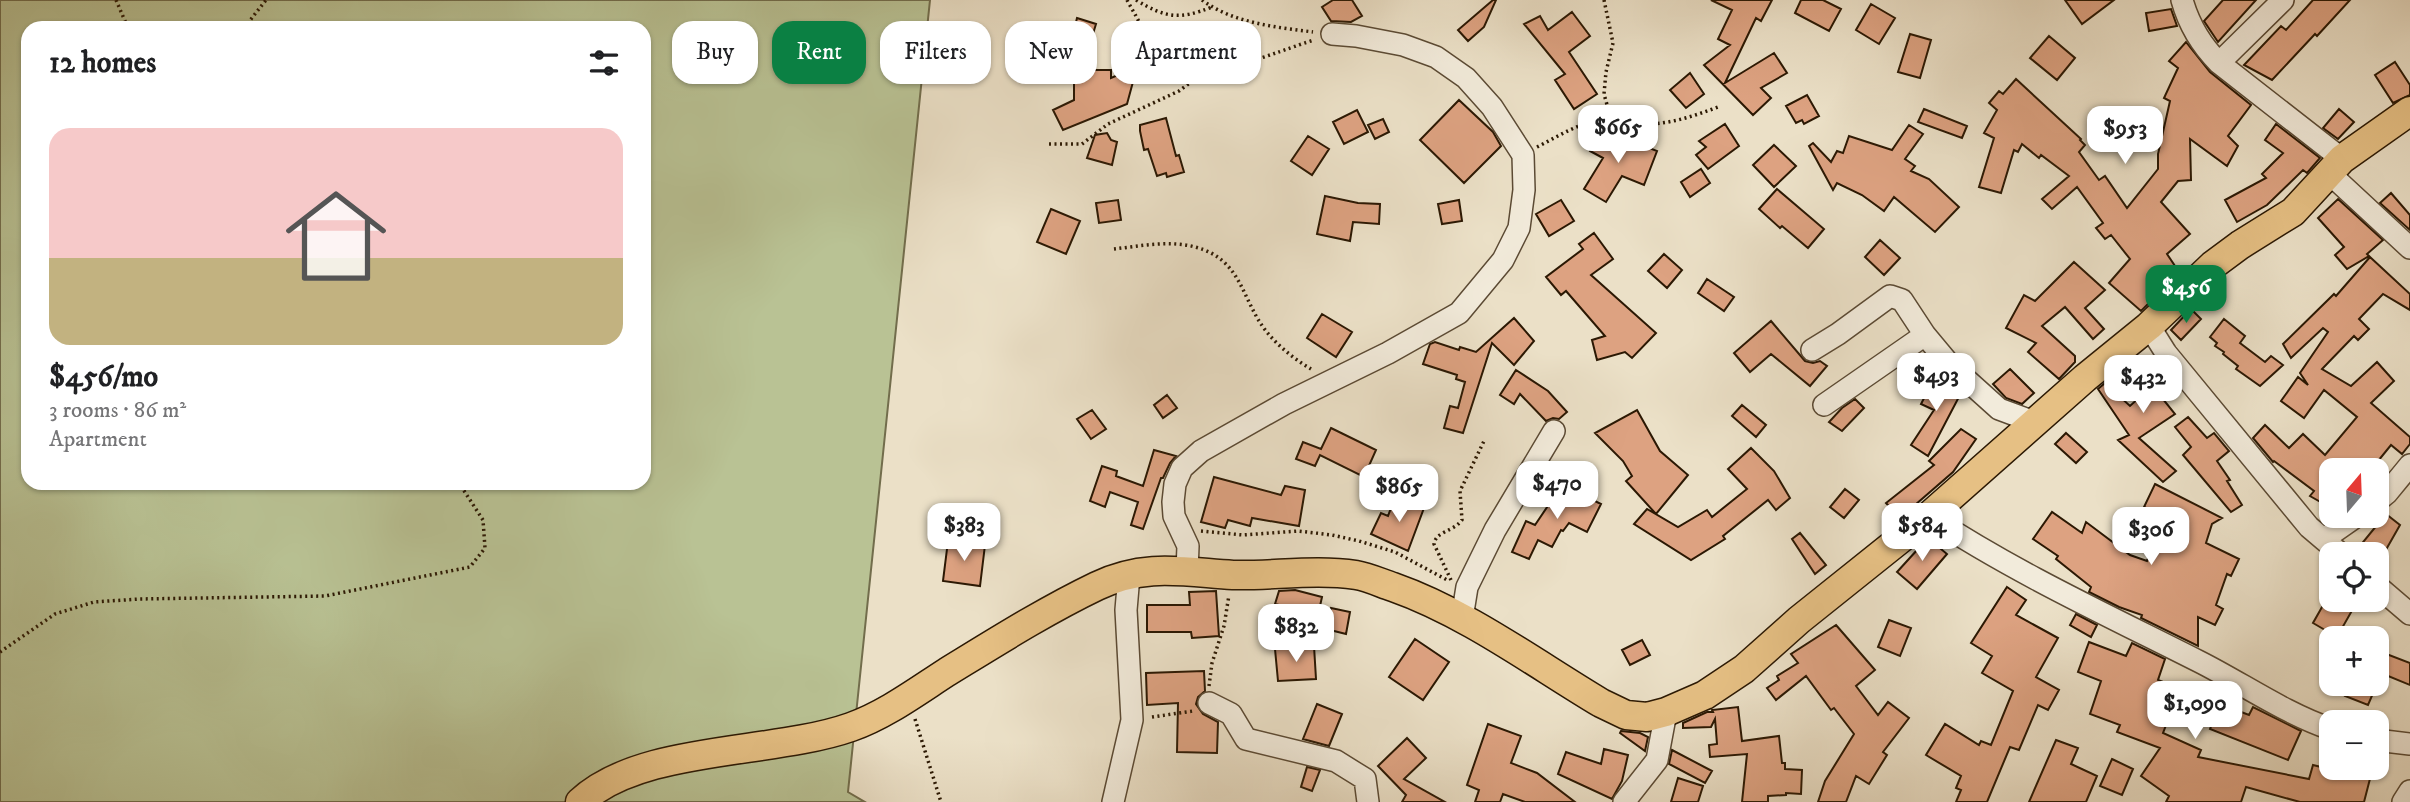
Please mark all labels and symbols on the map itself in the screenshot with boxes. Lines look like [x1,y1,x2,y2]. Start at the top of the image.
pin: $665 [1577,106,1659,165]
pin: $953 [2084,106,2166,166]
pin: $456 [2145,266,2227,325]
pin: $493 [1895,354,1977,413]
pin: $432 [2102,356,2184,415]
north arrow [2319,458,2389,528]
pin: $470 [1516,462,1598,521]
pin: $865 [1358,464,1440,524]
pin: $383 [923,504,1005,563]
pin: $584 [1881,504,1963,563]
pin: $306 [2110,508,2192,567]
pin: $832 [1255,604,1337,664]
pin: $1,090 [2138,682,2252,741]

